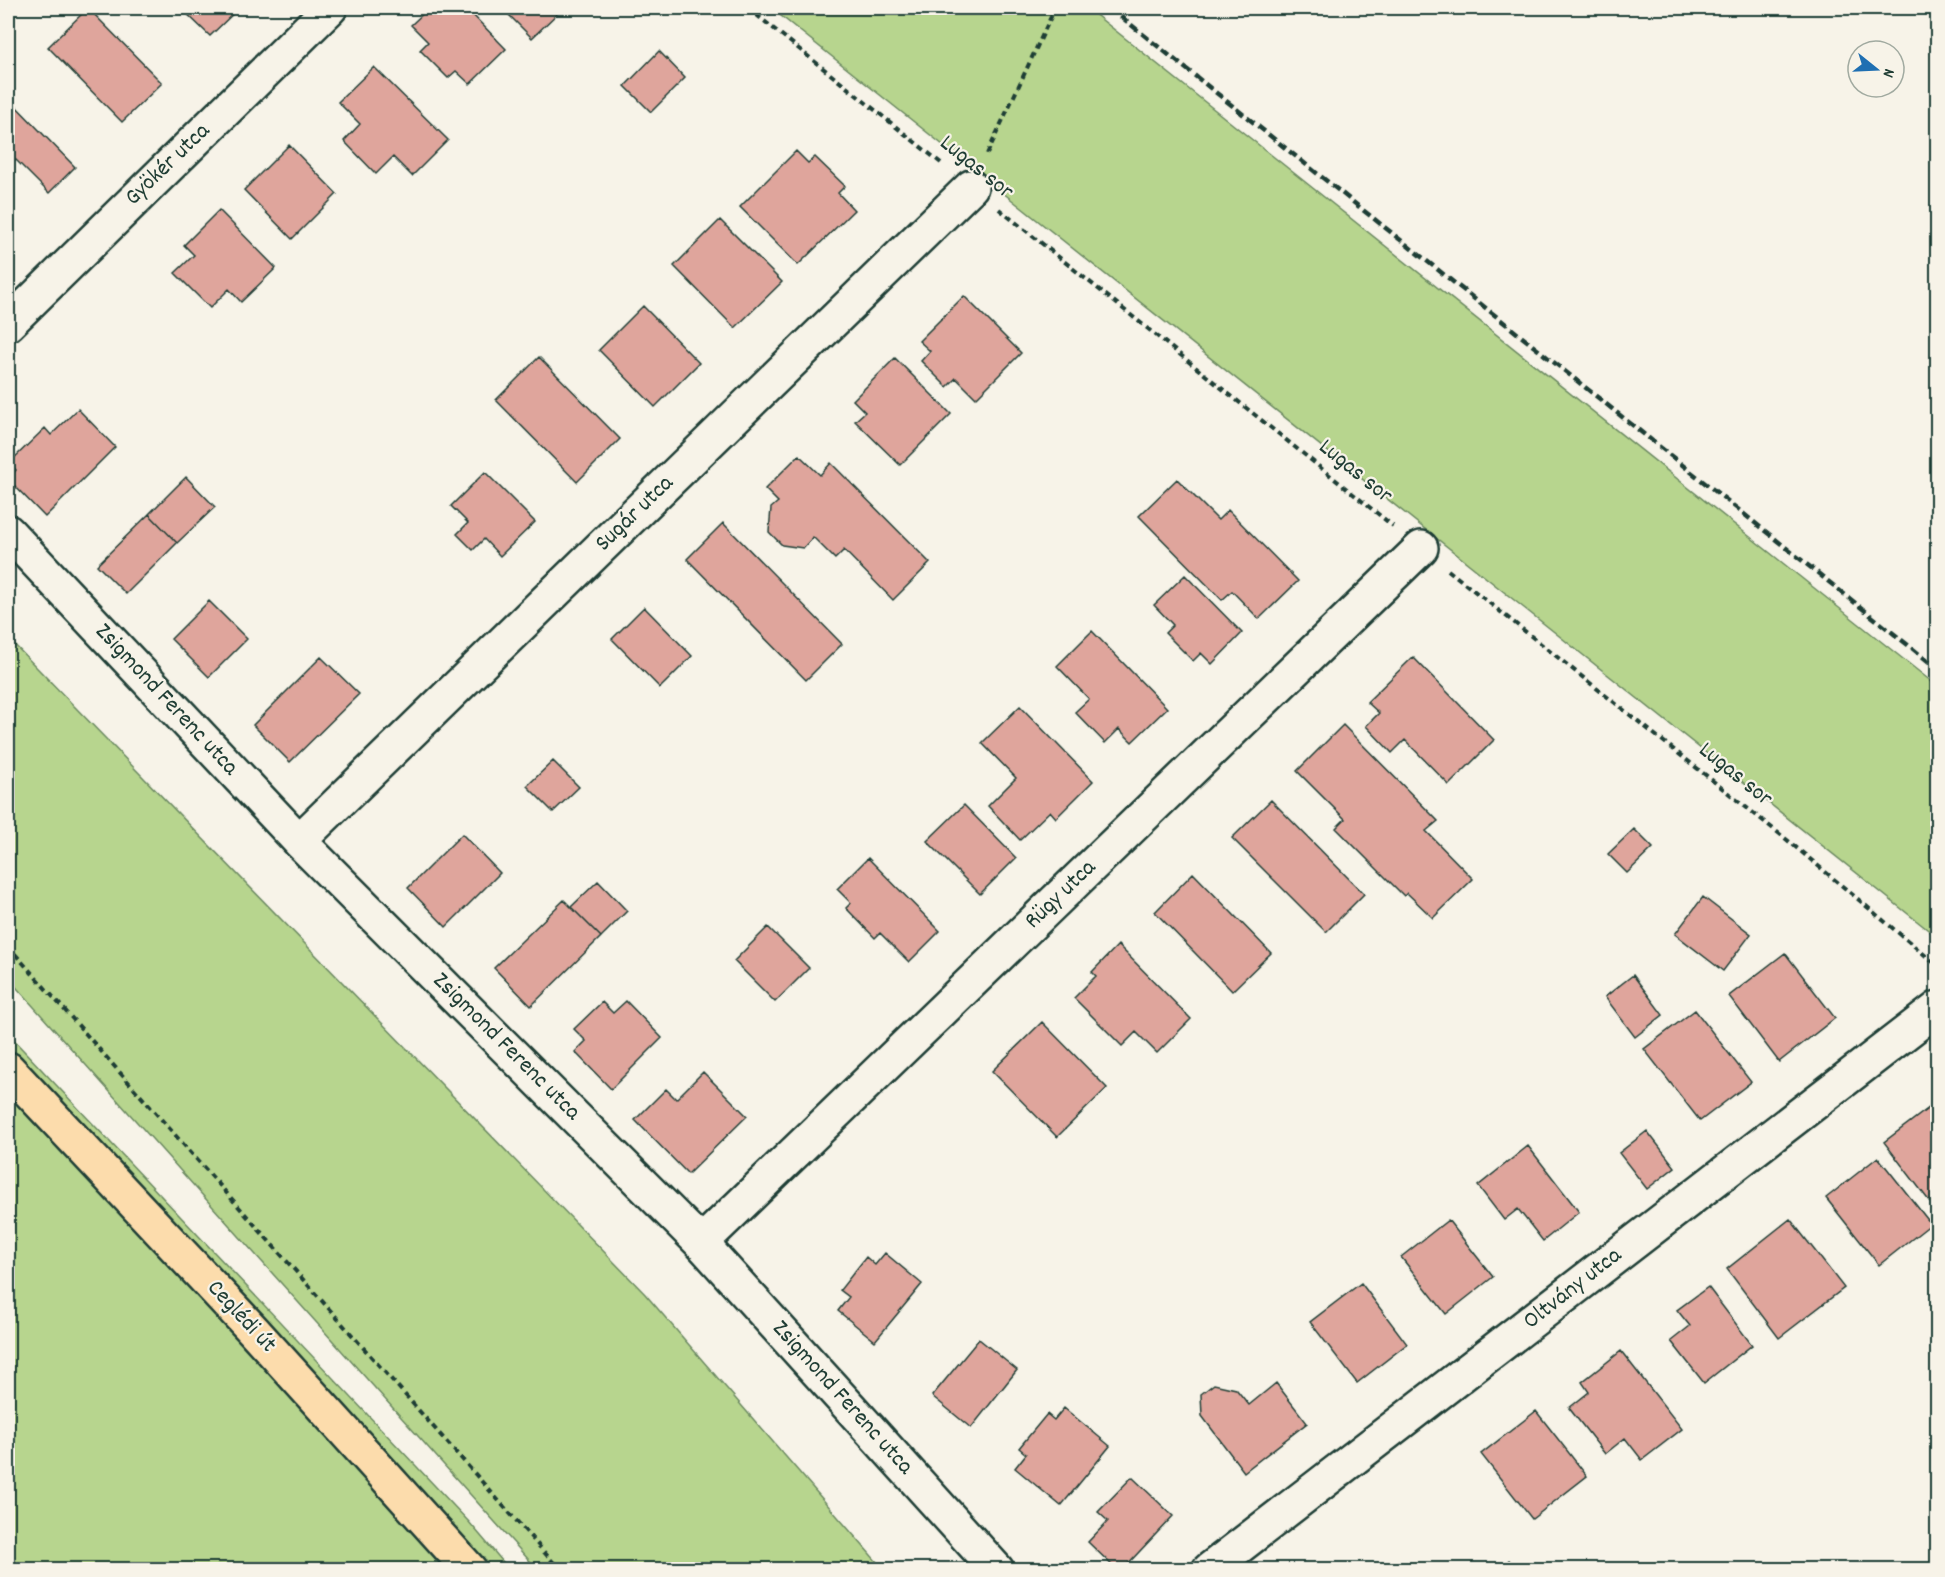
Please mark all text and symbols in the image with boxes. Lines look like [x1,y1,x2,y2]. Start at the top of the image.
north arrow [1846,39,1906,99]
text: N [1876,66,1900,80]
street label: Gyökér utca [118,115,219,214]
street label: Lugas sor [931,127,1021,209]
street label: Lugas sor [1310,431,1400,513]
street label: Sugár utca [588,467,683,560]
street label: Zsigmond Ferenc utca [86,616,246,784]
street label: Lugas sor [1690,734,1780,816]
street label: Rügy utca [1018,852,1105,938]
street label: Zsigmond Ferenc utca [424,965,588,1129]
street label: Oltvány utca [1517,1239,1630,1338]
street label: Ceglédi út [198,1273,284,1361]
street label: Zsigmond Ferenc utca [763,1313,921,1483]

